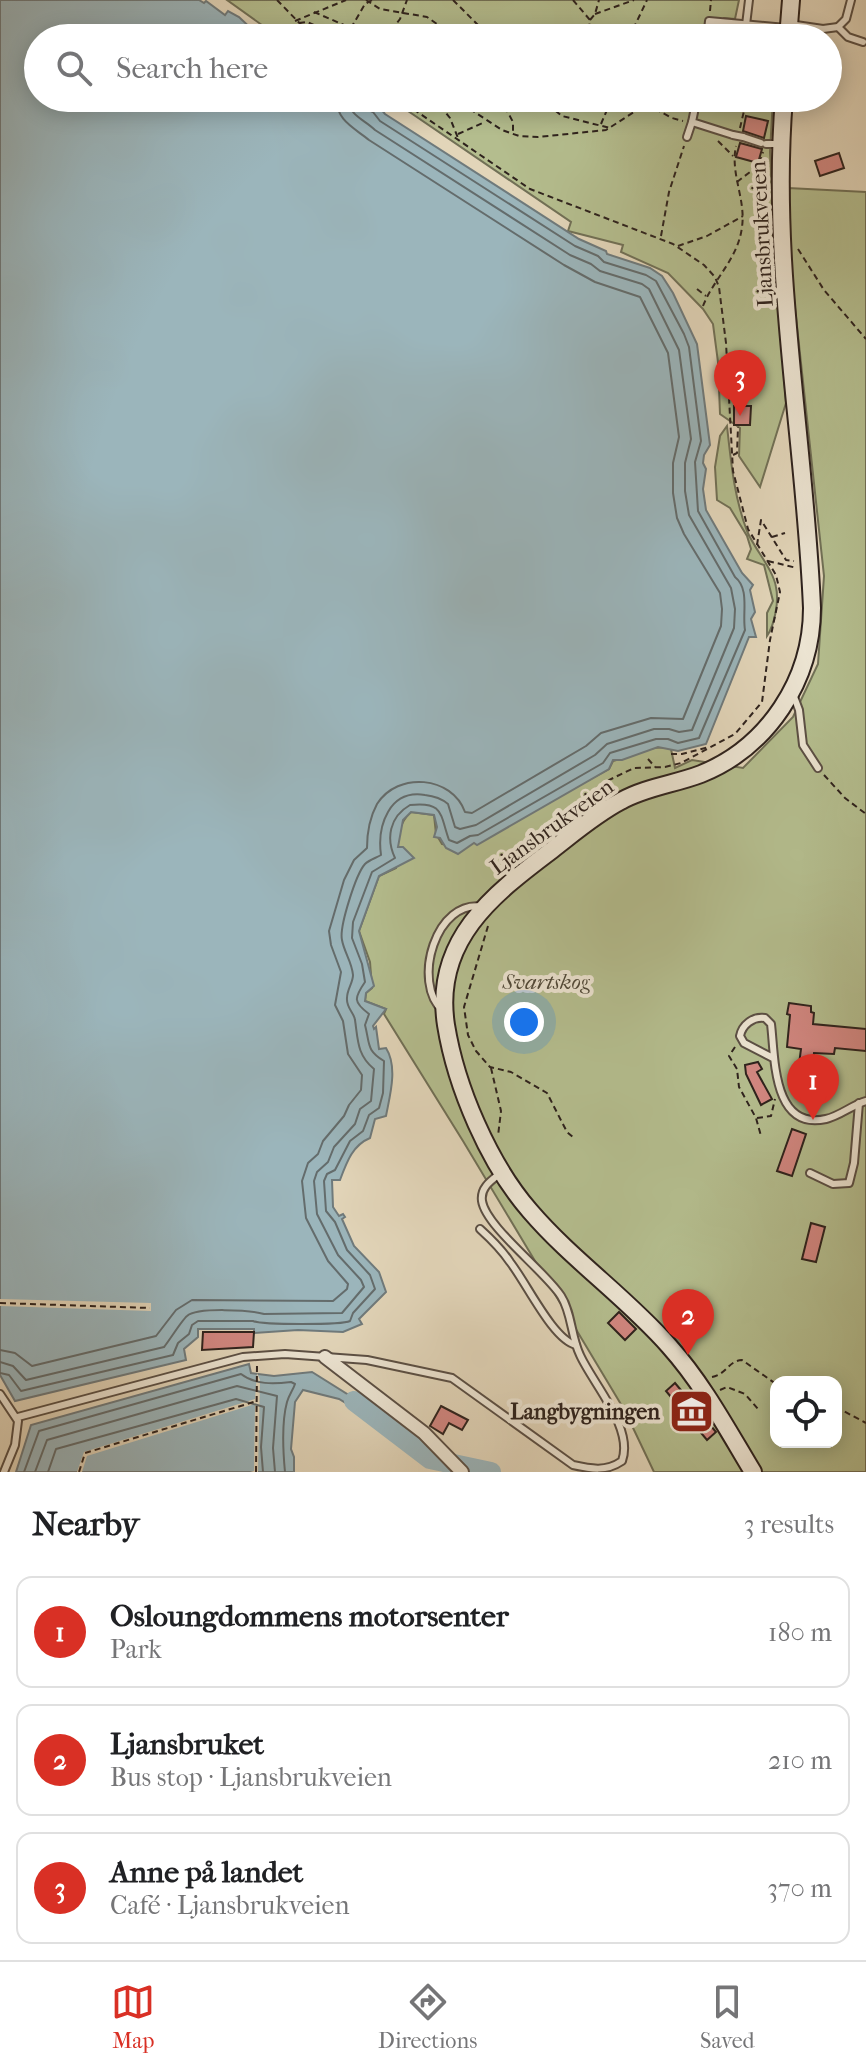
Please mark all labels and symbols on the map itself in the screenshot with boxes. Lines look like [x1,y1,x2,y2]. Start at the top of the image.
street label: Ljansbrukveien [745,160,779,308]
pin: 3 [714,350,766,416]
street label: Ljansbrukveien [485,773,619,880]
park label: Svartskog [502,969,590,995]
your location [504,1002,544,1042]
pin: 1 [787,1054,839,1120]
pin: 2 [662,1289,714,1355]
museum icon: Langbygningen [667,1388,715,1436]
place label: Langbygningen [510,1399,660,1425]

